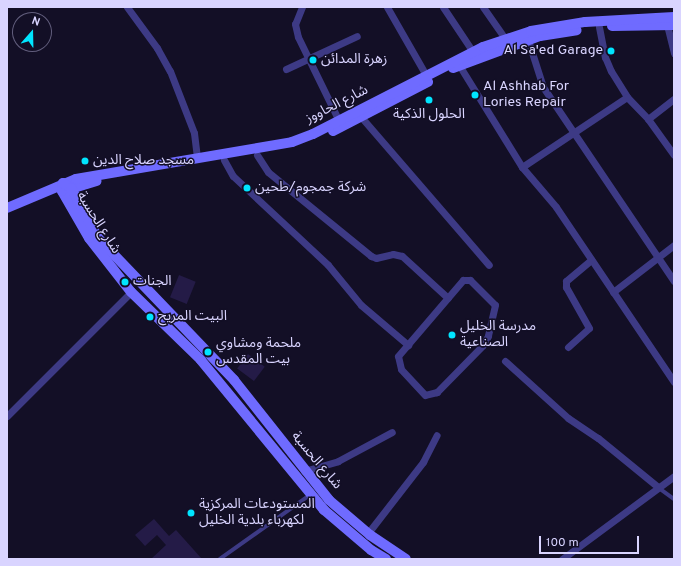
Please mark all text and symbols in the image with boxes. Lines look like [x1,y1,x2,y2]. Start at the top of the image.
north arrow [12,12,52,52]
text: N [30,14,42,30]
place label: Al Sa'ed Garage [504,43,603,59]
marker: Al Sa'ed Garage [606,46,616,56]
place label: زهرة المدائن [321,52,387,68]
marker: زهرة المدائن [308,55,318,65]
place label: Al Ashhab For Lories Repair [483,79,570,112]
street label: شارع الحاووز [303,82,371,128]
marker: Al Ashhab For Lories Repair [470,90,480,100]
marker: الحلول الذكية [424,95,434,105]
place label: الحلول الذكية [393,107,465,123]
place label: مسجد صلاح الدين [93,153,194,169]
marker: مسجد صلاح الدين [80,156,90,166]
place label: شركة جمجوم/طحين [255,180,366,196]
marker: شركة جمجوم/طحين [242,183,252,193]
street label: شارع الحسبة [72,189,124,257]
place label: الجنات [133,274,172,290]
marker: الجنات [120,277,130,287]
place label: البيت المريح [158,309,227,325]
marker: البيت المريح [145,312,155,322]
place label: مدرسة الخليل الصناعية [460,319,536,352]
marker: مدرسة الخليل الصناعية [447,330,457,340]
place label: ملحمة ومشاوي بيت المقدس [216,336,301,368]
marker: ملحمة ومشاوي بيت المقدس [203,347,213,357]
street label: شارع الحسبة [287,429,345,493]
place label: المستودعات المركزية لكهرباء بلدية الخليل [199,497,315,530]
marker: المستودعات المركزية لكهرباء بلدية الخليل [186,508,196,518]
scale bar [541,528,641,554]
text: 100 m [546,535,579,551]

